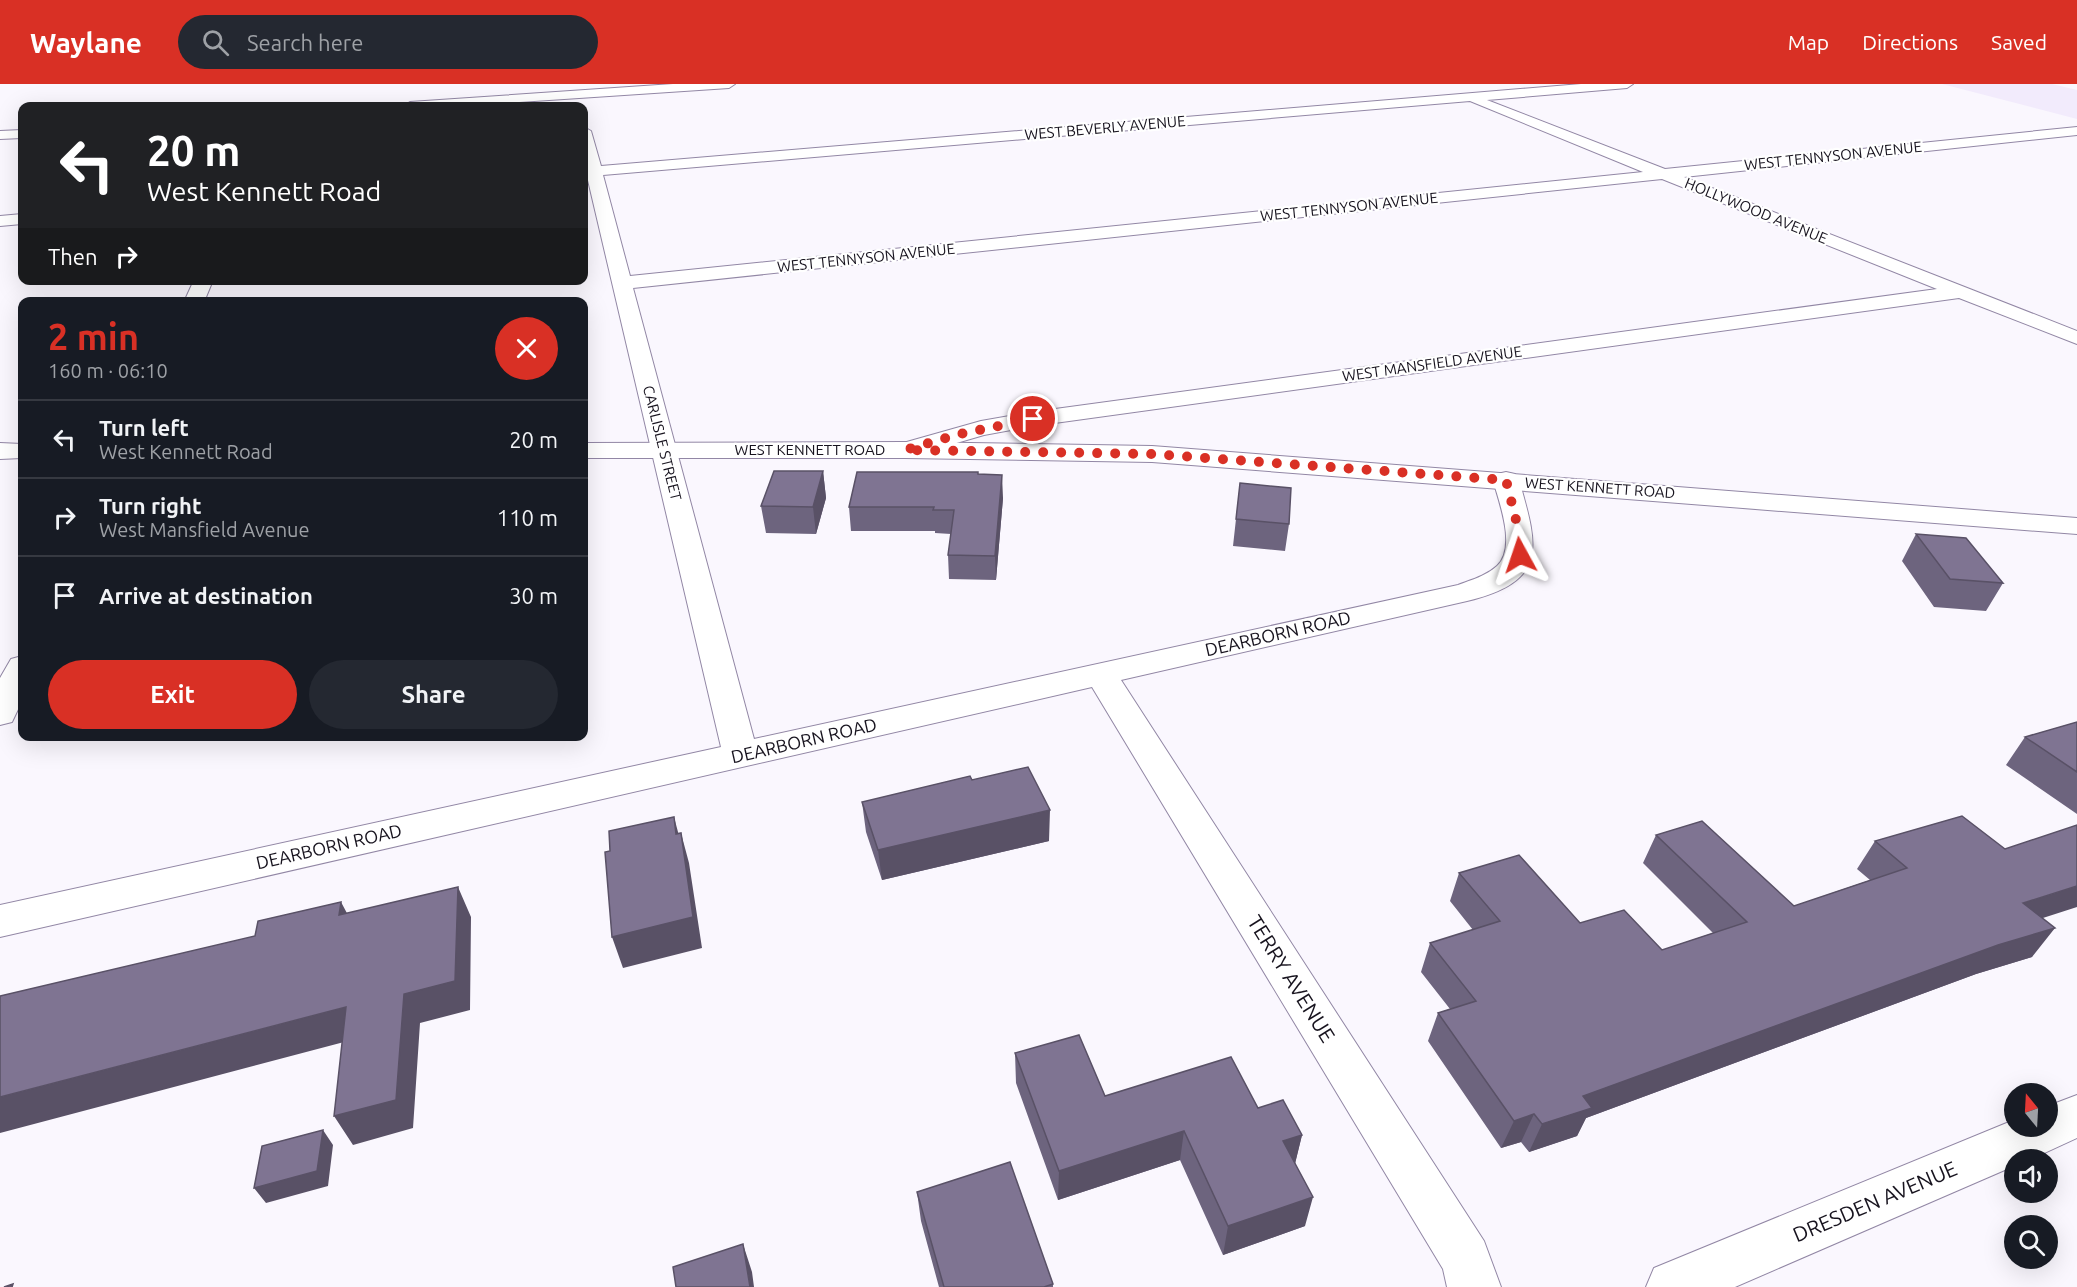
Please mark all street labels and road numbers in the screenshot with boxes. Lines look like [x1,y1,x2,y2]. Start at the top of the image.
street label: WEST BEVERLY AVENUE [1024,112,1186,143]
street label: WEST TENNYSON AVENUE [1743,138,1923,173]
street label: HOLLYWOOD AVENUE [1682,174,1830,247]
street label: WEST TENNYSON AVENUE [1259,189,1439,224]
street label: WEST TENNYSON AVENUE [776,240,956,275]
street label: WEST MANSFIELD AVENUE [1341,342,1523,385]
street label: CARLISLE STREET [640,383,685,503]
street label: WEST KENNETT ROAD [735,441,885,458]
street label: WEST KENNETT ROAD [1524,474,1676,501]
street label: DEARBORN ROAD [1203,607,1353,660]
street label: DEARBORN ROAD [729,714,879,767]
street label: DEARBORN ROAD [254,820,404,873]
street label: TERRY AVENUE [1243,911,1340,1046]
street label: DRESDEN AVENUE [1789,1156,1960,1246]

